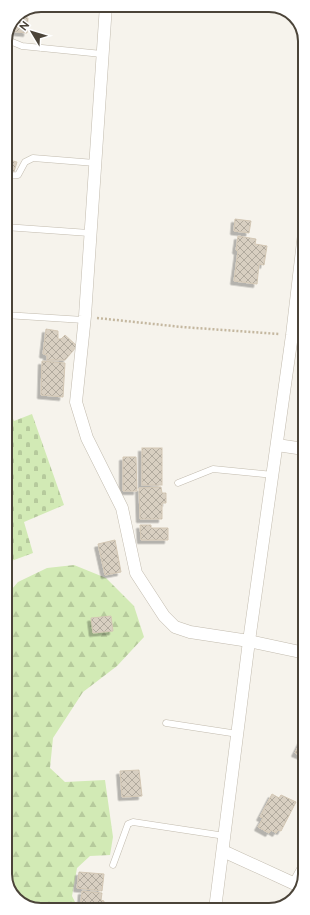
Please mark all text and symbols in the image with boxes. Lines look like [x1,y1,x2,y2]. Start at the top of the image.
north arrow [12,12,52,52]
text: N [17,19,32,33]

